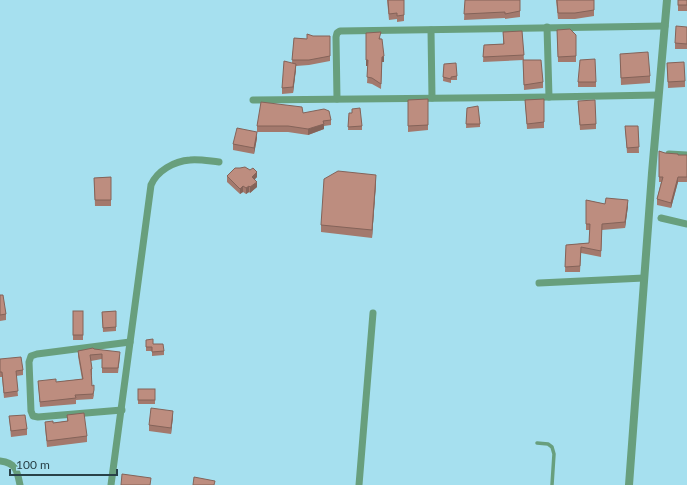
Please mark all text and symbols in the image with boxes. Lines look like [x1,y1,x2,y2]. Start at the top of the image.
scale bar [10,451,117,477]
text: 100 m [16,457,50,472]

